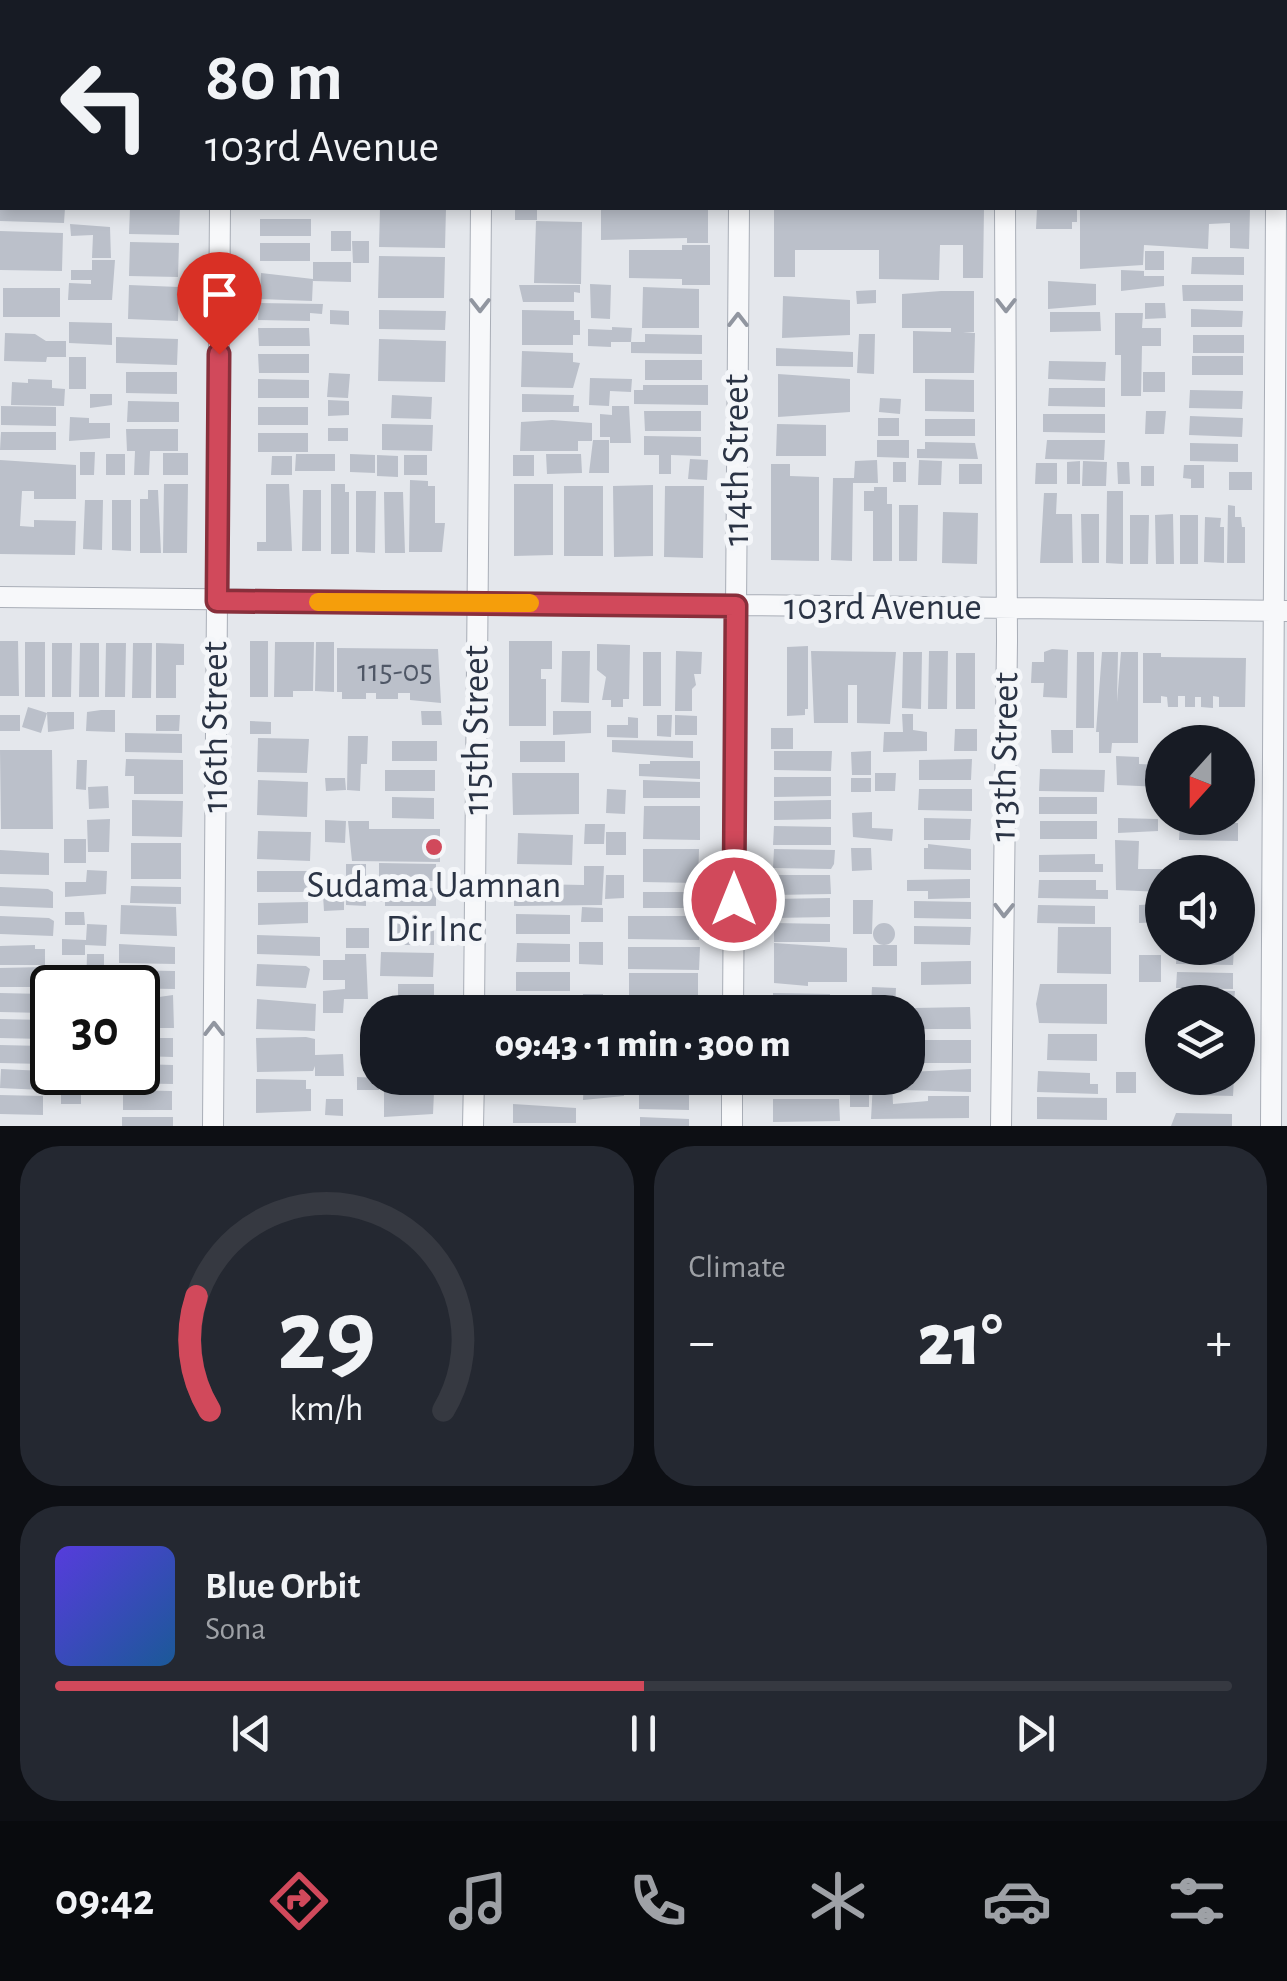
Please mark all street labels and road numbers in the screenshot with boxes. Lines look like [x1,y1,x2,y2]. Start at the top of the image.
street label: 114th Street [718,374,756,546]
street label: 103rd Avenue [784,589,982,627]
street label: 116th Street [197,641,235,813]
street label: 115th Street [458,645,496,815]
street label: 113th Street [985,672,1025,842]

